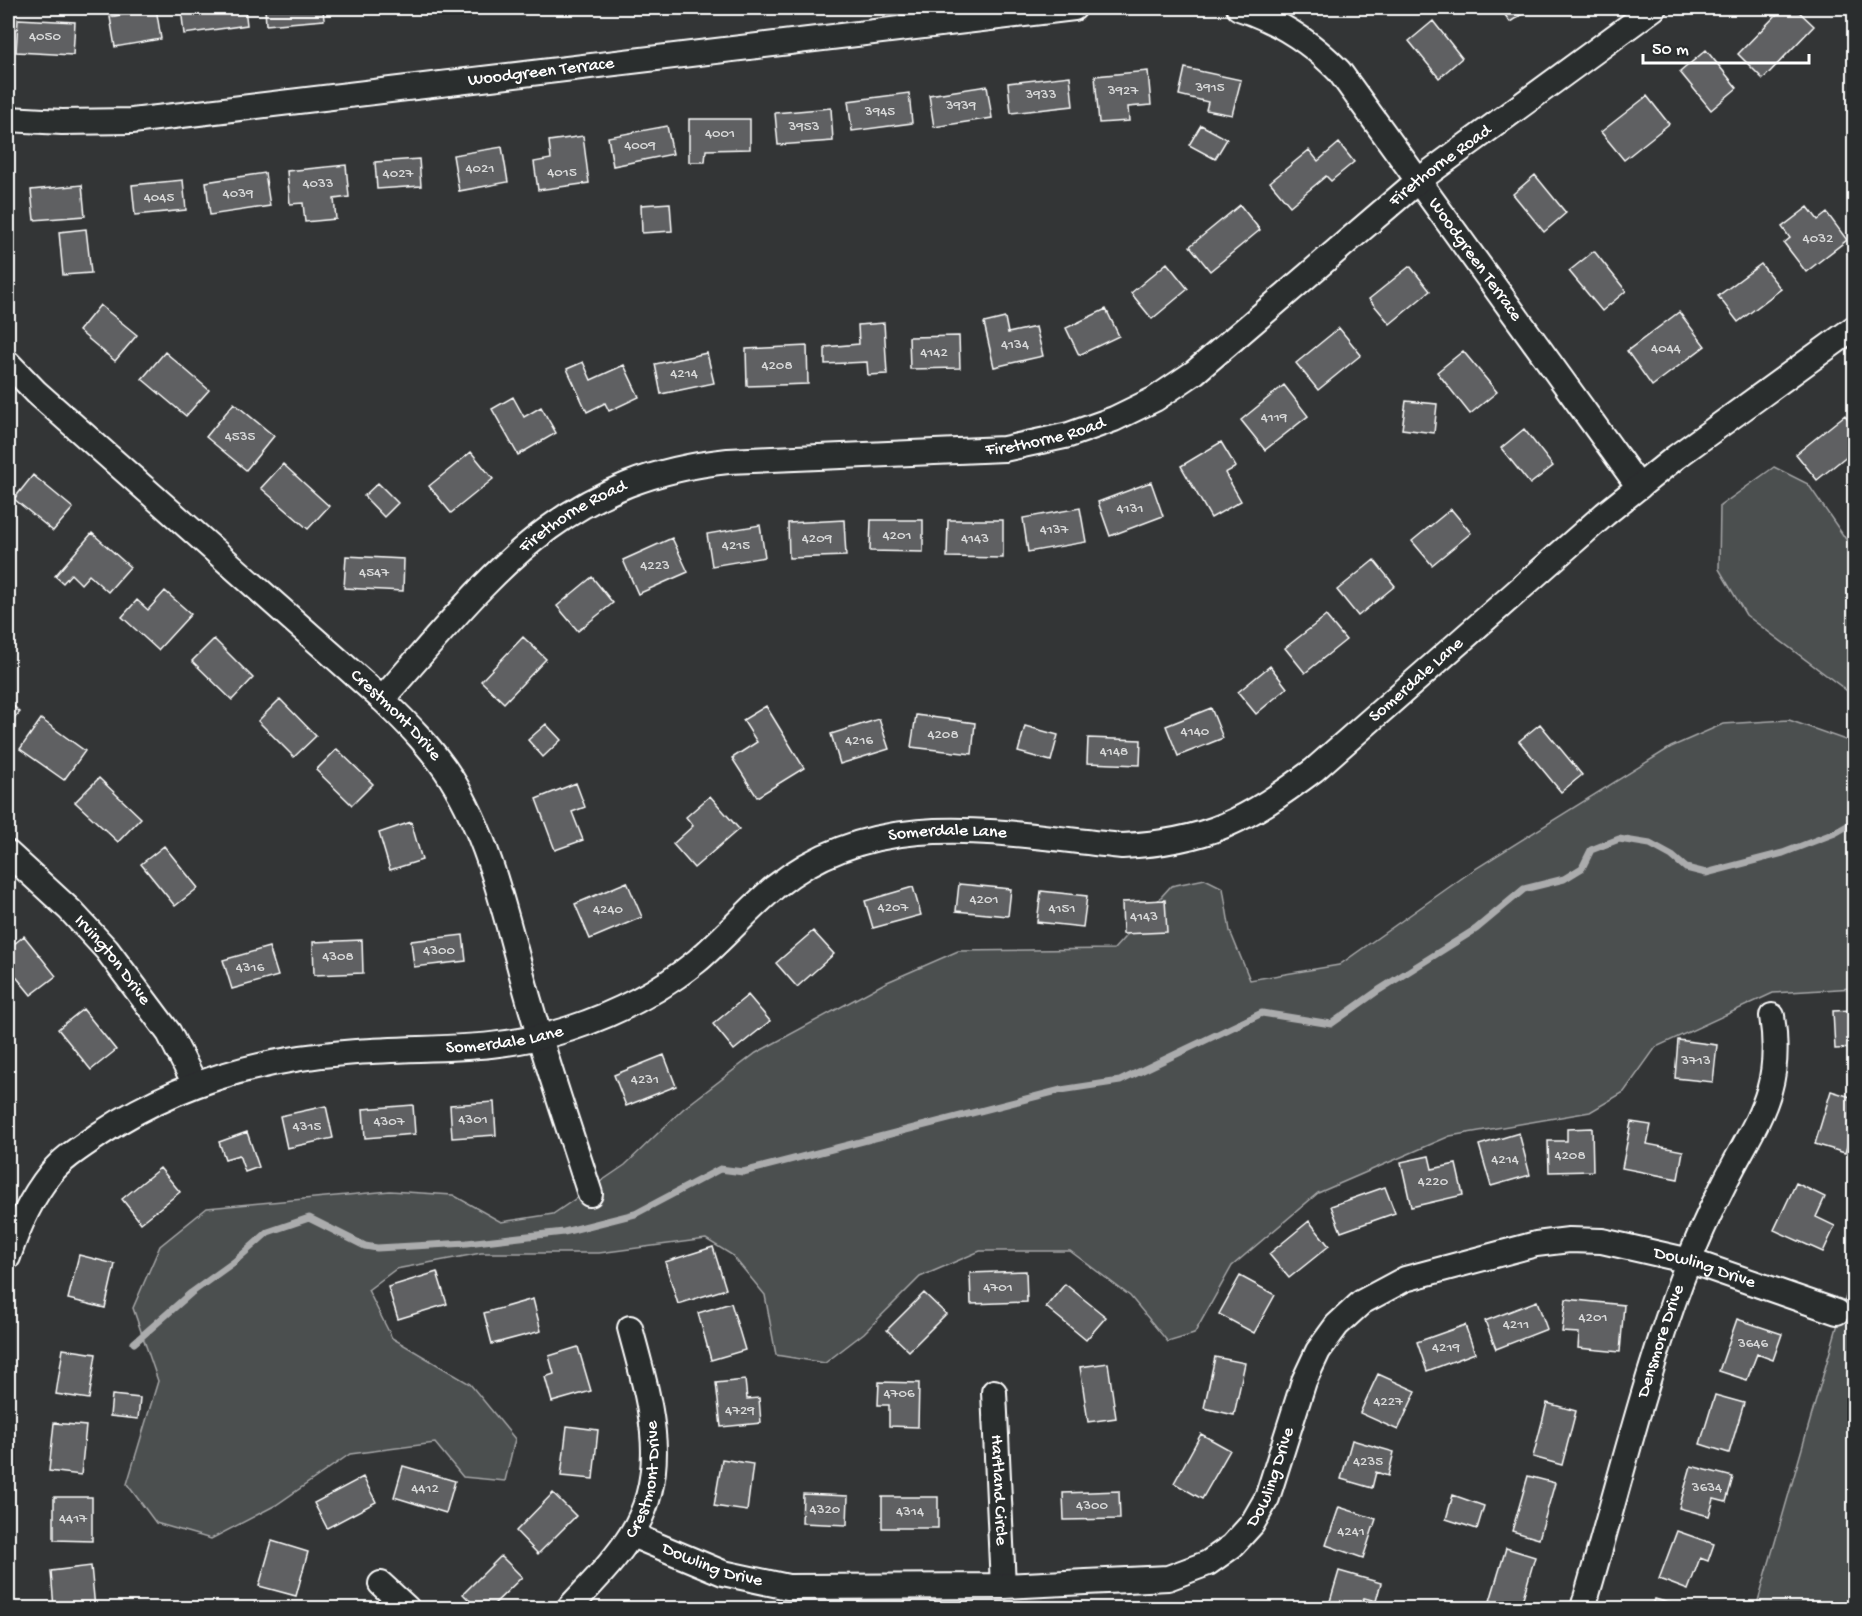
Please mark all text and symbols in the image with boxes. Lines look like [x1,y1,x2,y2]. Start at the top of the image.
scale bar [1643,27,1810,65]
house number: 4050 [29,28,61,46]
text: 50 m [1652,40,1689,61]
street label: Woodgreen Terrace [467,53,616,91]
house number: 3915 [1194,79,1225,97]
house number: 3927 [1107,82,1139,100]
house number: 3933 [1025,86,1057,104]
house number: 3939 [945,97,977,115]
house number: 3945 [864,103,895,121]
house number: 3953 [788,118,820,136]
street label: Firethorne Road [1384,119,1497,212]
house number: 4001 [705,125,735,143]
house number: 4009 [624,137,656,155]
house number: 4021 [465,160,495,178]
house number: 4015 [547,164,577,182]
house number: 4027 [383,165,415,183]
house number: 4033 [302,175,334,193]
house number: 4039 [223,185,254,203]
house number: 4045 [144,189,174,207]
street label: Woodgreen Terrace [1424,194,1527,326]
house number: 4032 [1803,230,1833,248]
house number: 4134 [1001,336,1029,354]
house number: 4044 [1651,340,1681,358]
house number: 4142 [920,344,948,362]
house number: 4208 [761,357,793,375]
house number: 4214 [670,365,698,383]
house number: 4119 [1261,409,1288,427]
street label: Firethorne Road [984,412,1109,460]
house number: 4535 [225,428,255,446]
street label: Firethorne Road [514,475,631,558]
house number: 4131 [1117,500,1144,518]
house number: 4137 [1040,521,1070,539]
house number: 4201 [882,527,912,545]
house number: 4209 [802,530,833,548]
house number: 4143 [961,530,989,548]
house number: 4215 [722,537,750,555]
house number: 4223 [640,557,670,575]
house number: 4547 [359,564,390,582]
street label: Somerdale Lane [1365,633,1468,727]
street label: Crestmont Drive [346,665,446,766]
house number: 4140 [1181,723,1210,741]
house number: 4208 [927,726,959,744]
house number: 4216 [845,732,873,750]
house number: 4148 [1100,743,1128,761]
street label: Somerdale Lane [887,820,1008,846]
house number: 4201 [969,891,999,909]
house number: 4207 [878,899,910,917]
house number: 4151 [1048,900,1076,918]
house number: 4240 [593,901,624,919]
house number: 4143 [1130,908,1158,926]
street label: Irvington Drive [70,911,156,1010]
house number: 4300 [423,942,455,960]
house number: 4308 [322,948,354,966]
house number: 4316 [236,959,265,977]
street label: Somerdale Lane [445,1021,566,1059]
house number: 3713 [1680,1052,1711,1070]
house number: 4231 [631,1071,659,1089]
house number: 4301 [458,1111,488,1129]
house number: 4307 [373,1113,406,1131]
house number: 4315 [293,1118,322,1136]
house number: 4208 [1554,1147,1586,1165]
house number: 4214 [1491,1151,1519,1169]
house number: 4220 [1418,1173,1449,1191]
street label: Dowling Drive [1651,1242,1759,1294]
house number: 4701 [983,1279,1013,1297]
street label: Densmore Drive [1632,1281,1689,1401]
house number: 4201 [1578,1309,1608,1327]
house number: 4211 [1503,1316,1529,1334]
house number: 3646 [1737,1335,1768,1353]
house number: 4219 [1432,1339,1460,1357]
house number: 4706 [883,1385,915,1403]
house number: 4227 [1373,1393,1404,1411]
house number: 4729 [725,1402,755,1420]
street label: Crestmont Drive [621,1419,665,1543]
street label: Dowling Drive [1242,1424,1299,1532]
street label: Hartland Circle [985,1434,1012,1546]
house number: 4235 [1353,1453,1383,1471]
house number: 3634 [1691,1479,1722,1497]
house number: 4412 [411,1480,439,1498]
house number: 4300 [1076,1497,1108,1515]
house number: 4320 [810,1501,841,1519]
house number: 4314 [896,1503,924,1521]
house number: 4417 [59,1510,88,1528]
house number: 4241 [1337,1523,1365,1541]
street label: Dowling Drive [658,1538,765,1592]

